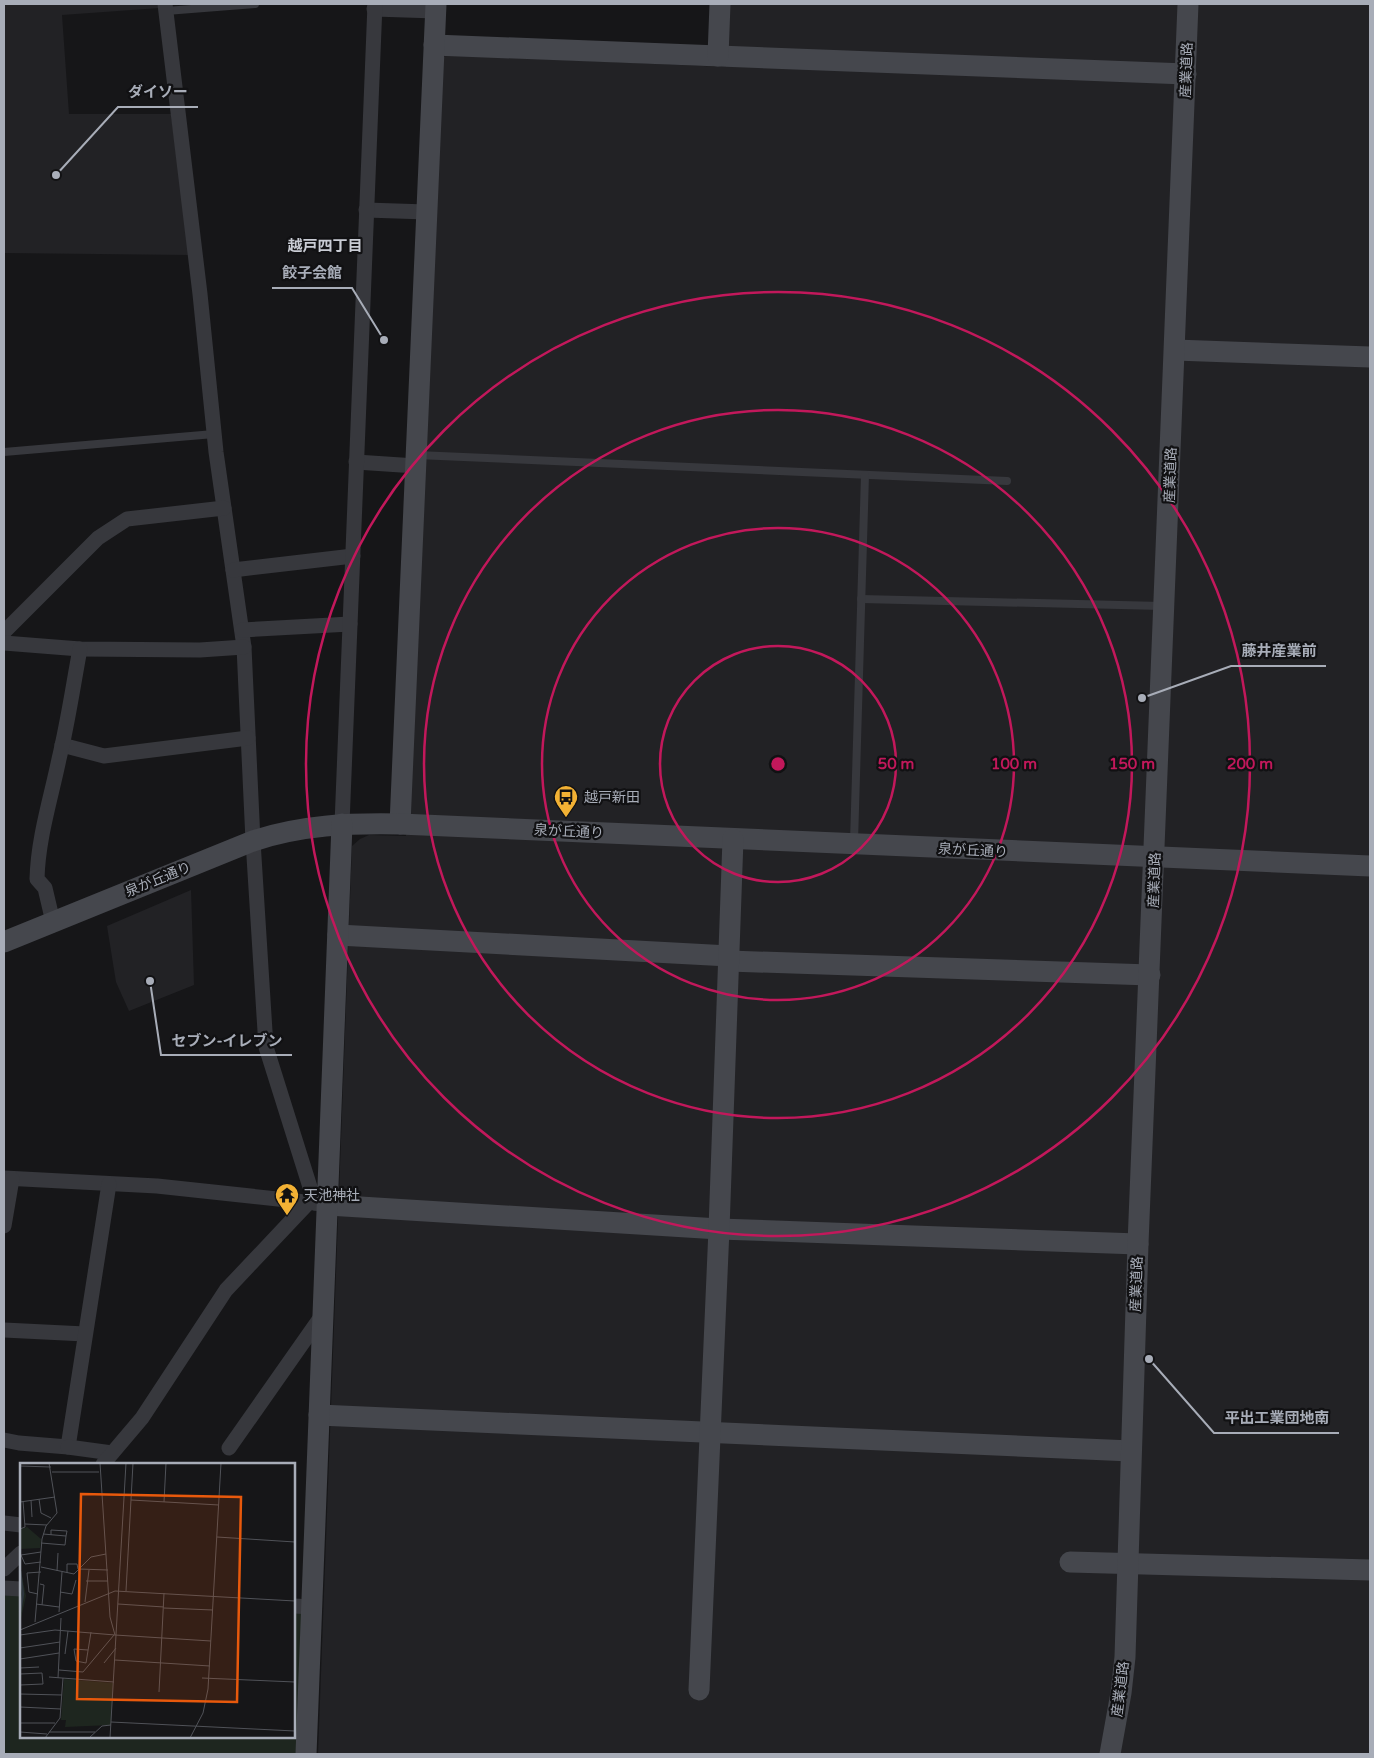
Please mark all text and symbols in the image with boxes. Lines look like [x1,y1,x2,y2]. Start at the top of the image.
street label: 産業道路 [1177,42,1196,98]
callout: ダイソー [118,77,198,107]
text: ダイソー [128,83,188,101]
district label: 越戸四丁目 [287,237,363,255]
callout: 餃子会館 [272,258,352,288]
text: 餃子会館 [282,264,342,282]
street label: 産業道路 [1161,447,1180,503]
callout: 藤井産業前 [1231,636,1326,666]
text: 藤井産業前 [1241,642,1317,660]
centre of rings [769,755,787,773]
text: 50 m [878,755,914,773]
text: 100 m [991,755,1037,773]
text: 150 m [1109,755,1155,773]
text: 200 m [1227,755,1273,773]
bus stop icon: 越戸新田 [553,784,579,818]
place label: 越戸新田 [584,789,640,806]
street label: 泉が丘通り [534,821,604,842]
street label: 泉が丘通り [938,840,1008,861]
street label: 産業道路 [1145,852,1164,908]
street label: 泉が丘通り [123,858,194,900]
callout: セブン-イレブン [161,1025,292,1055]
text: セブン-イレブン [171,1032,283,1050]
temple icon: 天池神社 [274,1182,300,1216]
place label: 天池神社 [304,1187,360,1204]
street label: 産業道路 [1127,1256,1146,1312]
callout: 平出工業団地南 [1214,1403,1339,1433]
text: 平出工業団地南 [1224,1409,1330,1427]
inset map [20,1463,295,1738]
street label: 産業道路 [1109,1660,1132,1718]

